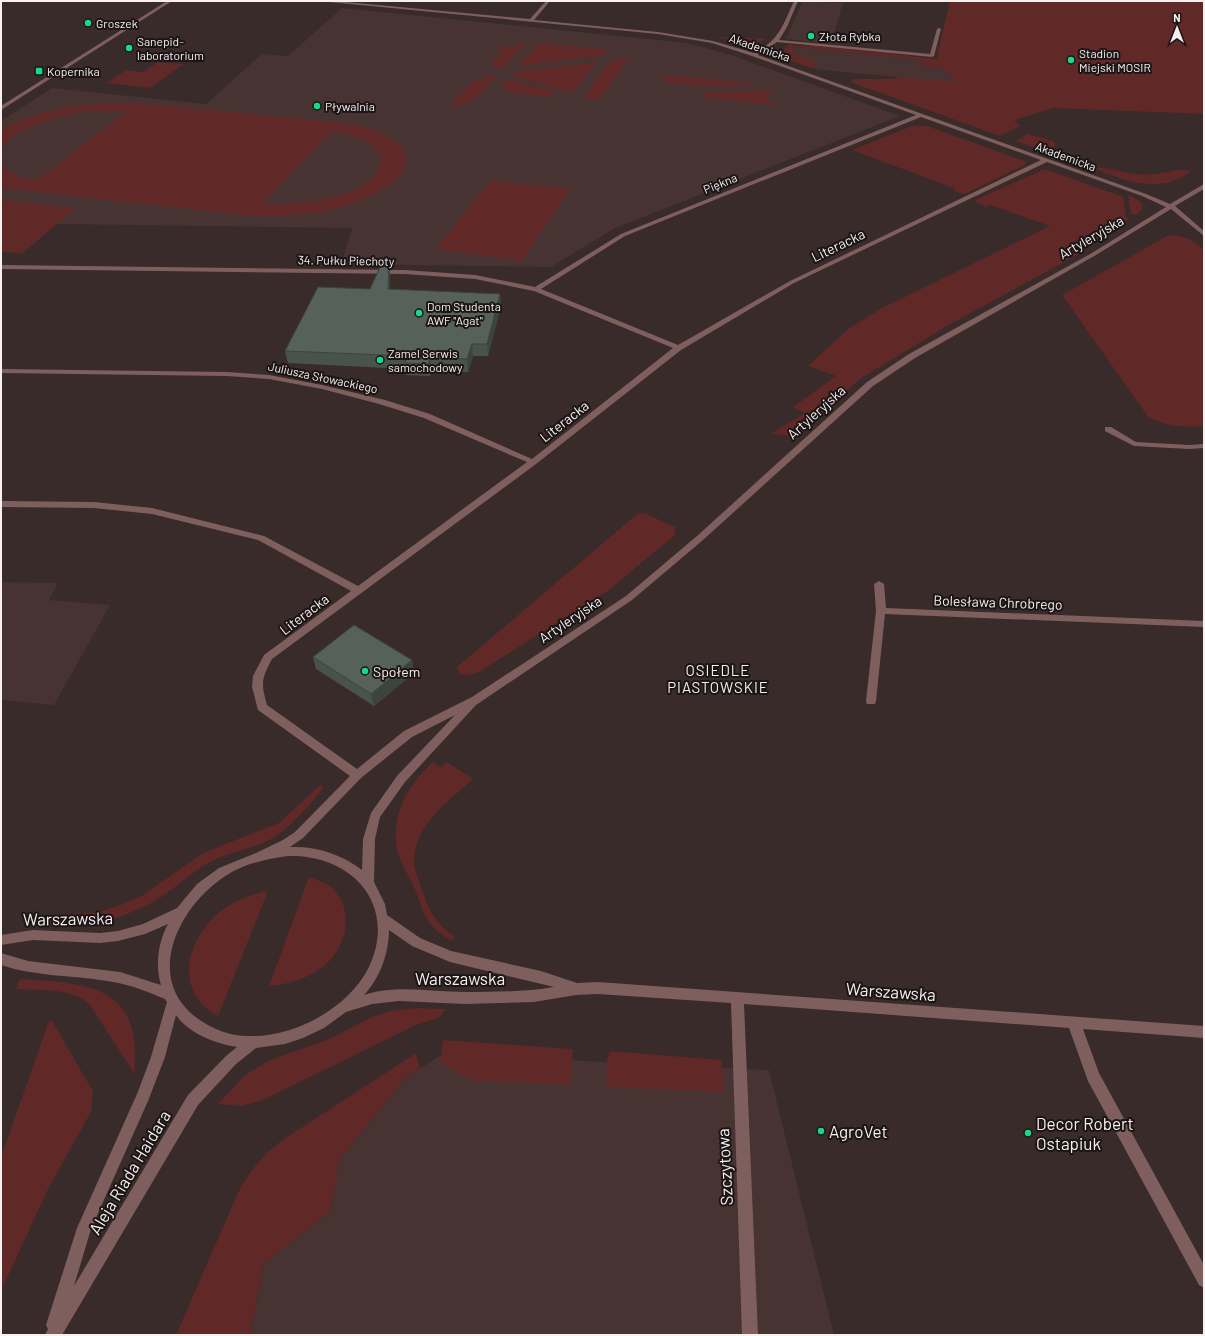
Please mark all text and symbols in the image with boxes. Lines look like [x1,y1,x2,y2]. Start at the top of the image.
north arrow [1157,8,1197,48]
text: N [1173,11,1181,24]
place label: Groszek [96,16,138,30]
marker: Groszek [83,18,93,28]
place label: Złota Rybka [819,29,881,43]
street label: Akademicka [728,30,792,64]
marker: Złota Rybka [806,31,816,41]
place label: Sanepid- laboratorium [137,34,204,62]
marker: Sanepid- laboratorium [124,43,134,53]
place label: Stadion Miejski MOSIR [1079,46,1151,74]
marker: Stadion Miejski MOSIR [1066,55,1076,65]
place label: Kopernika [47,64,100,78]
marker: Kopernika [34,66,44,76]
place label: Pływalnia [325,99,375,113]
marker: Pływalnia [312,101,322,111]
street label: Akademicka [1034,139,1098,173]
street label: Piękna [701,170,739,196]
street label: Artyleryjska [1055,212,1127,262]
street label: Literacka [808,225,868,265]
street label: 34. Pułku Piechoty [298,252,395,268]
place label: Dom Studenta AWF "Agat" [427,299,501,327]
marker: Dom Studenta AWF "Agat" [414,308,424,318]
place label: Zamel Serwis samochodowy [388,346,463,374]
marker: Zamel Serwis samochodowy [375,355,385,365]
street label: Juliusza Słowackiego [267,359,379,395]
street label: Artyleryjska [783,382,849,442]
street label: Literacka [536,397,592,445]
street label: Literacka [276,590,332,638]
street label: Bolesława Chrobrego [933,591,1063,613]
street label: Artyleryjska [535,592,605,646]
district label: OSIEDLE PIASTOWSKIE [667,661,769,696]
place label: Społem [373,663,420,680]
marker: Społem [360,666,370,676]
street label: Warszawska [23,907,113,929]
street label: Warszawska [415,968,505,988]
street label: Warszawska [845,978,937,1004]
street label: Aleja Riada Haidara [84,1106,174,1238]
place label: Decor Robert Ostapiuk [1036,1113,1134,1153]
place label: AgroVet [829,1121,888,1141]
marker: AgroVet [816,1126,826,1136]
street label: Szczytowa [712,1128,736,1206]
marker: Decor Robert Ostapiuk [1023,1128,1033,1138]

